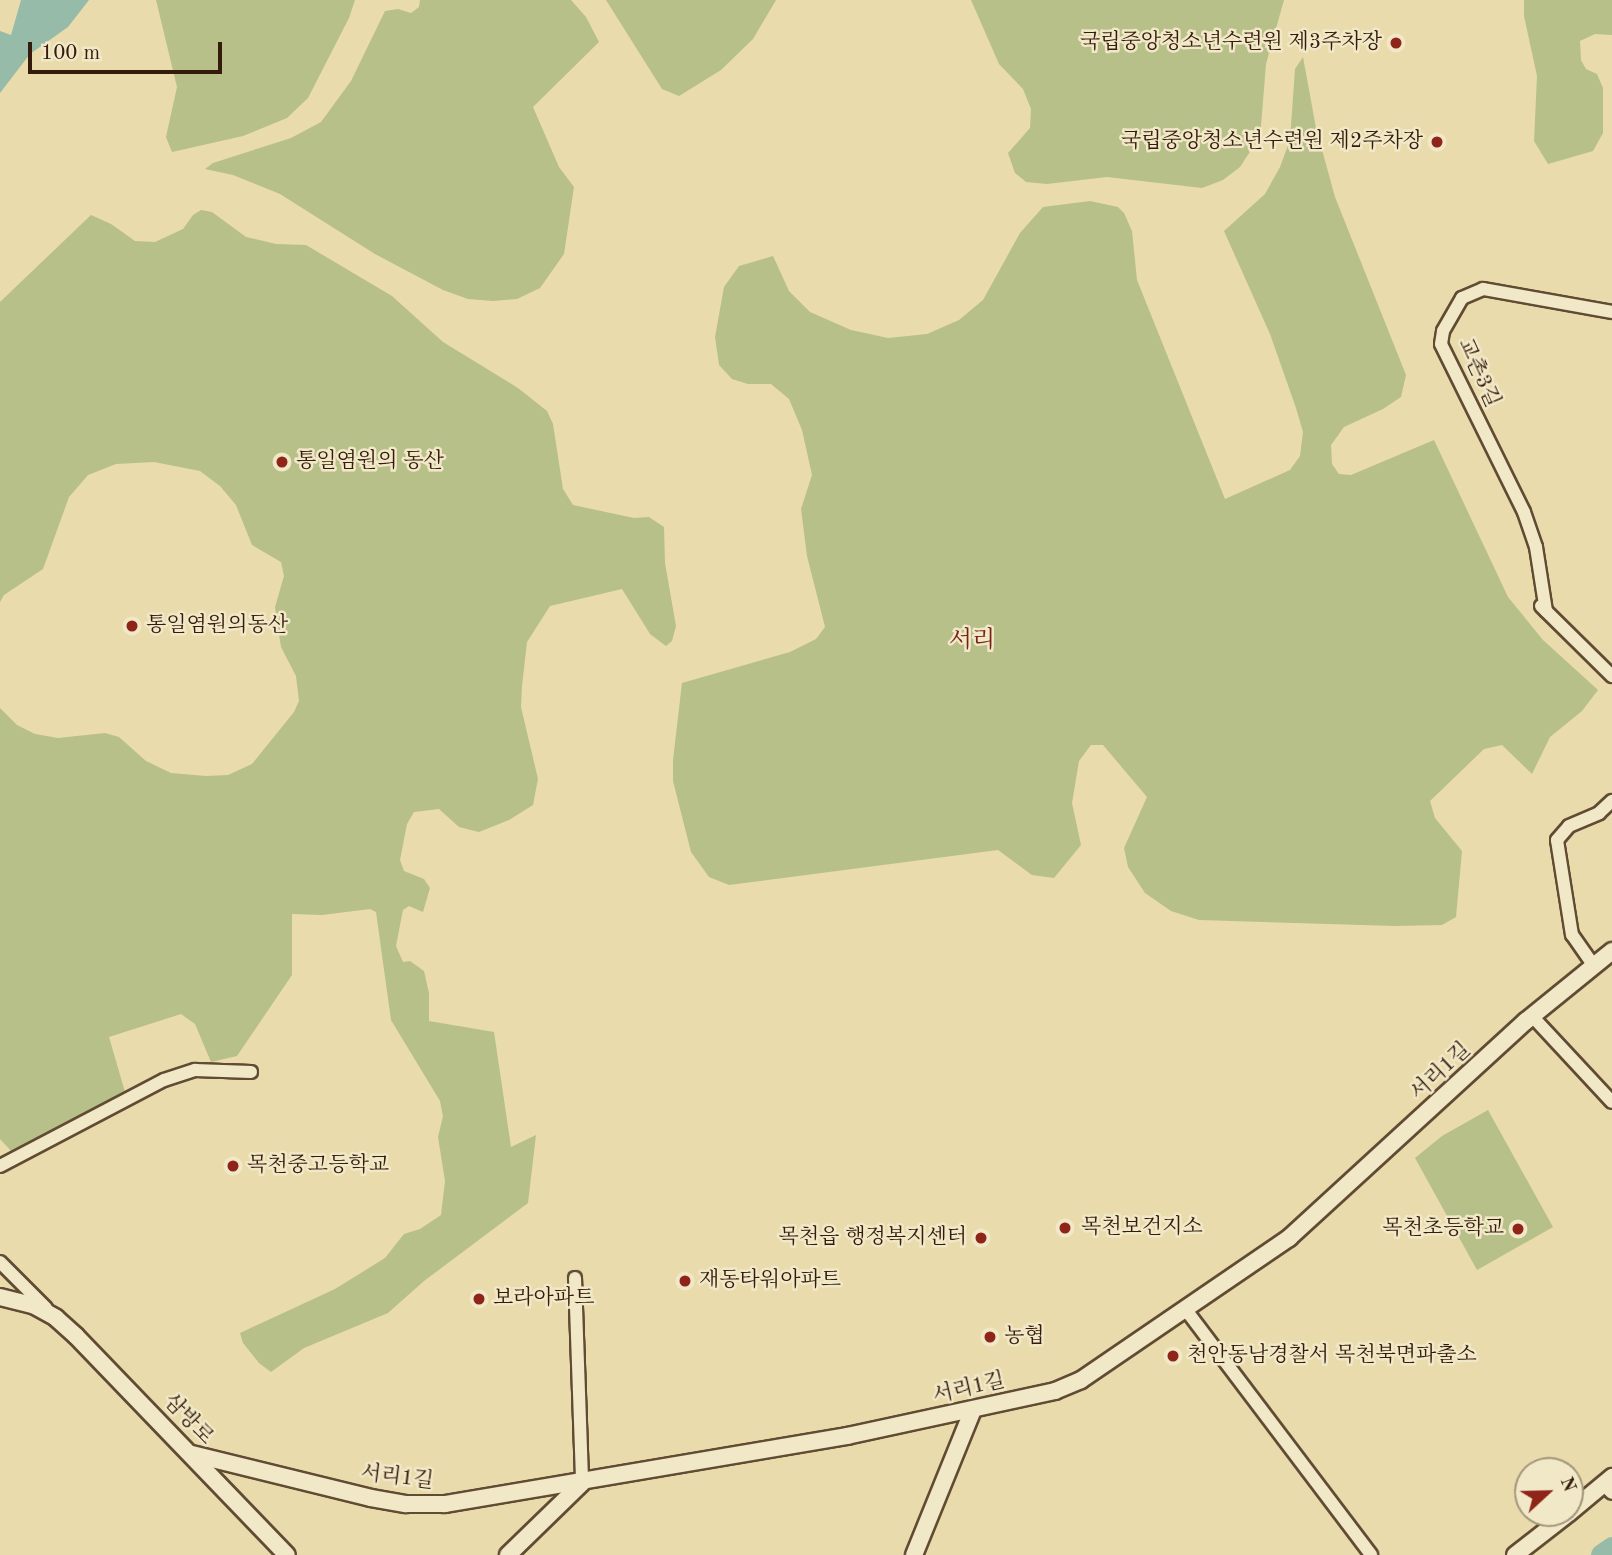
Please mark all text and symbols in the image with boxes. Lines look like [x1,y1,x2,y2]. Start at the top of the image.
scale bar [32,28,226,72]
place label: 국립중앙청소년수련원 제3주차장 [1080,30,1382,56]
marker: 국립중앙청소년수련원 제3주차장 [1388,35,1404,51]
text: 100 m [41,43,100,64]
place label: 국립중앙청소년수련원 제2주차장 [1121,129,1423,155]
marker: 국립중앙청소년수련원 제2주차장 [1429,134,1445,150]
street label: 교촌3길 [1452,335,1504,411]
place label: 통일염원의 동산 [296,449,444,475]
marker: 통일염원의 동산 [274,454,290,470]
place label: 통일염원의동산 [146,613,288,639]
marker: 통일염원의동산 [124,618,140,634]
district label: 서리 [949,628,995,656]
street label: 서리1길 [1406,1038,1476,1106]
place label: 목천중고등학교 [247,1153,389,1179]
marker: 목천중고등학교 [225,1158,241,1174]
place label: 목천보건지소 [1081,1215,1203,1241]
place label: 목천초등학교 [1382,1216,1504,1242]
marker: 목천보건지소 [1055,1218,1075,1238]
marker: 목천초등학교 [1510,1221,1526,1237]
place label: 목천읍 행정복지센터 [779,1225,967,1251]
marker: 목천읍 행정복지센터 [973,1230,989,1246]
place label: 재동타워아파트 [699,1268,841,1294]
marker: 재동타워아파트 [677,1273,693,1289]
place label: 보라아파트 [493,1286,594,1312]
marker: 보라아파트 [471,1291,487,1307]
place label: 농협 [1004,1324,1045,1350]
marker: 농협 [982,1329,998,1345]
place label: 천안동남경찰서 목천북면파출소 [1187,1343,1477,1369]
marker: 천안동남경찰서 목천북면파출소 [1165,1348,1181,1364]
street label: 서리1길 [931,1369,1007,1409]
street label: 삼방로 [158,1389,218,1451]
north arrow [1514,1457,1584,1527]
street label: 서리1길 [359,1461,435,1495]
text: N [1556,1474,1579,1495]

